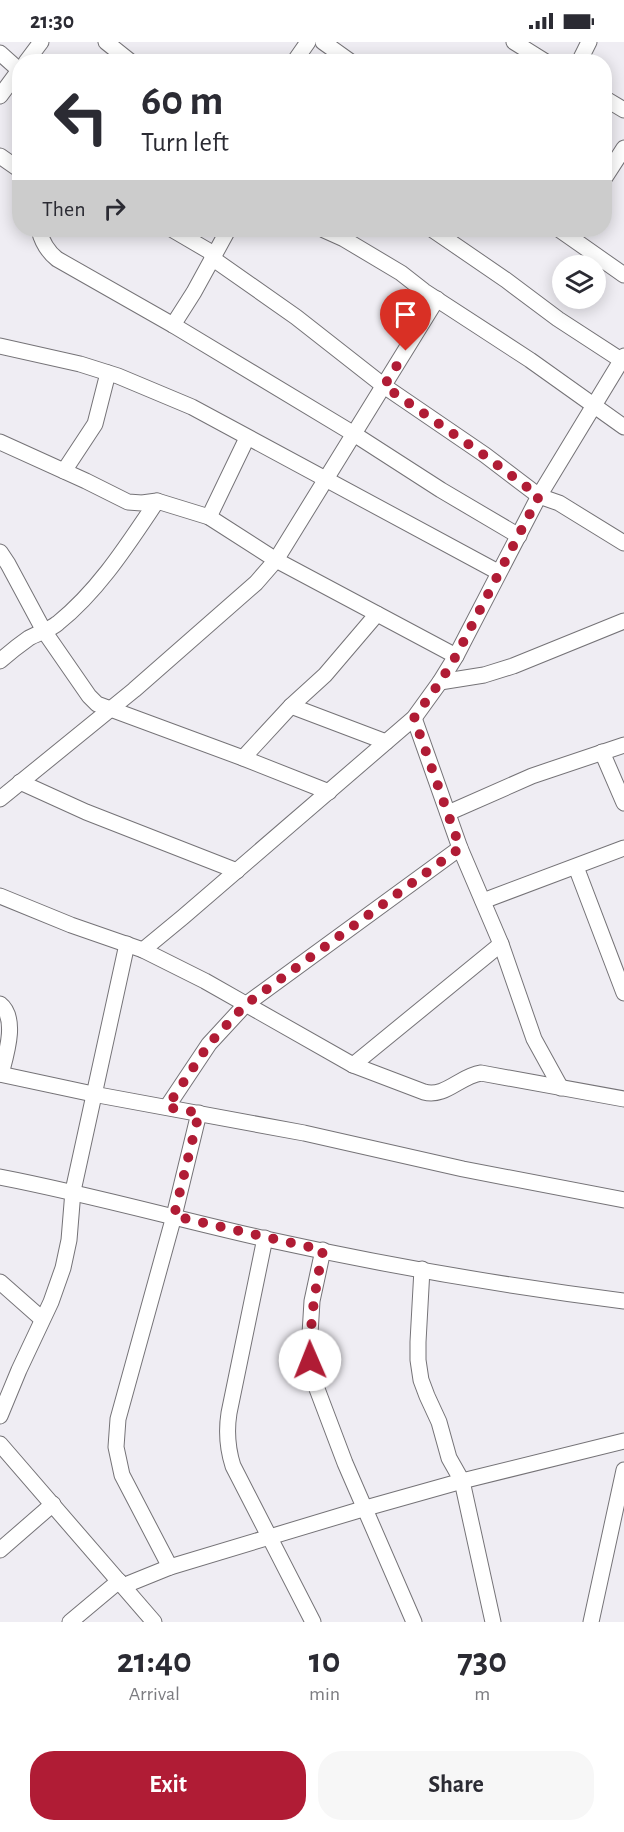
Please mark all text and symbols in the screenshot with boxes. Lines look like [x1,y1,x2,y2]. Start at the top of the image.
text: 21:30 [30,10,74,32]
icon: left [42,78,120,156]
text: 60 m [141,80,223,122]
text: Turn left [141,129,229,156]
icon: right [98,192,131,225]
text: Then [42,198,86,220]
map controls [552,255,606,309]
button: layers [552,255,606,309]
pin [380,289,431,351]
icon: arrive [389,298,422,331]
position arrow [278,1328,342,1392]
text: 21:40 [117,1643,192,1679]
text: 10 [309,1643,340,1679]
text: 730 [457,1643,507,1679]
text: Arrival [129,1684,180,1704]
text: min [309,1684,340,1704]
text: m [474,1684,490,1704]
button: Exit [30,1751,306,1820]
button: Share [318,1751,594,1820]

